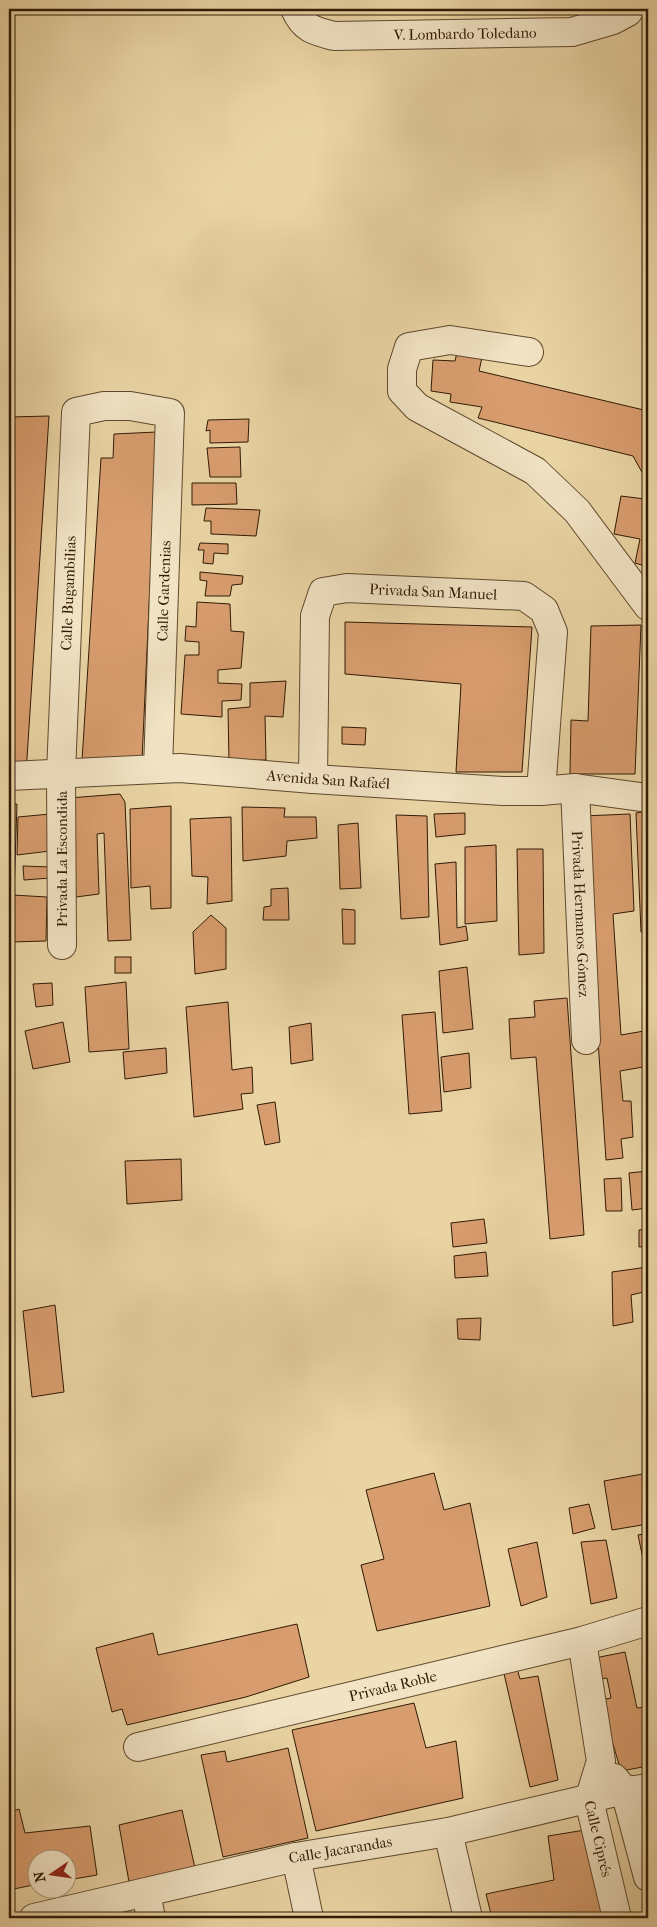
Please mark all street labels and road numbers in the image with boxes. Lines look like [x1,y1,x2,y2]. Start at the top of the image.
street label: V. Lombardo Toledano [392,24,537,44]
street label: Calle Bugambilias [57,535,80,651]
street label: Calle Gardenias [153,540,175,642]
street label: Privada San Manuel [369,580,498,604]
street label: Avenida San Rafaél [265,766,391,793]
street label: Privada La Escondida [53,790,71,927]
street label: Privada Hermanos Gómez [568,830,593,998]
street label: Privada Roble [347,1667,439,1705]
street label: Calle Ciprés [580,1799,616,1879]
street label: Calle Jacarandas [287,1832,394,1867]

